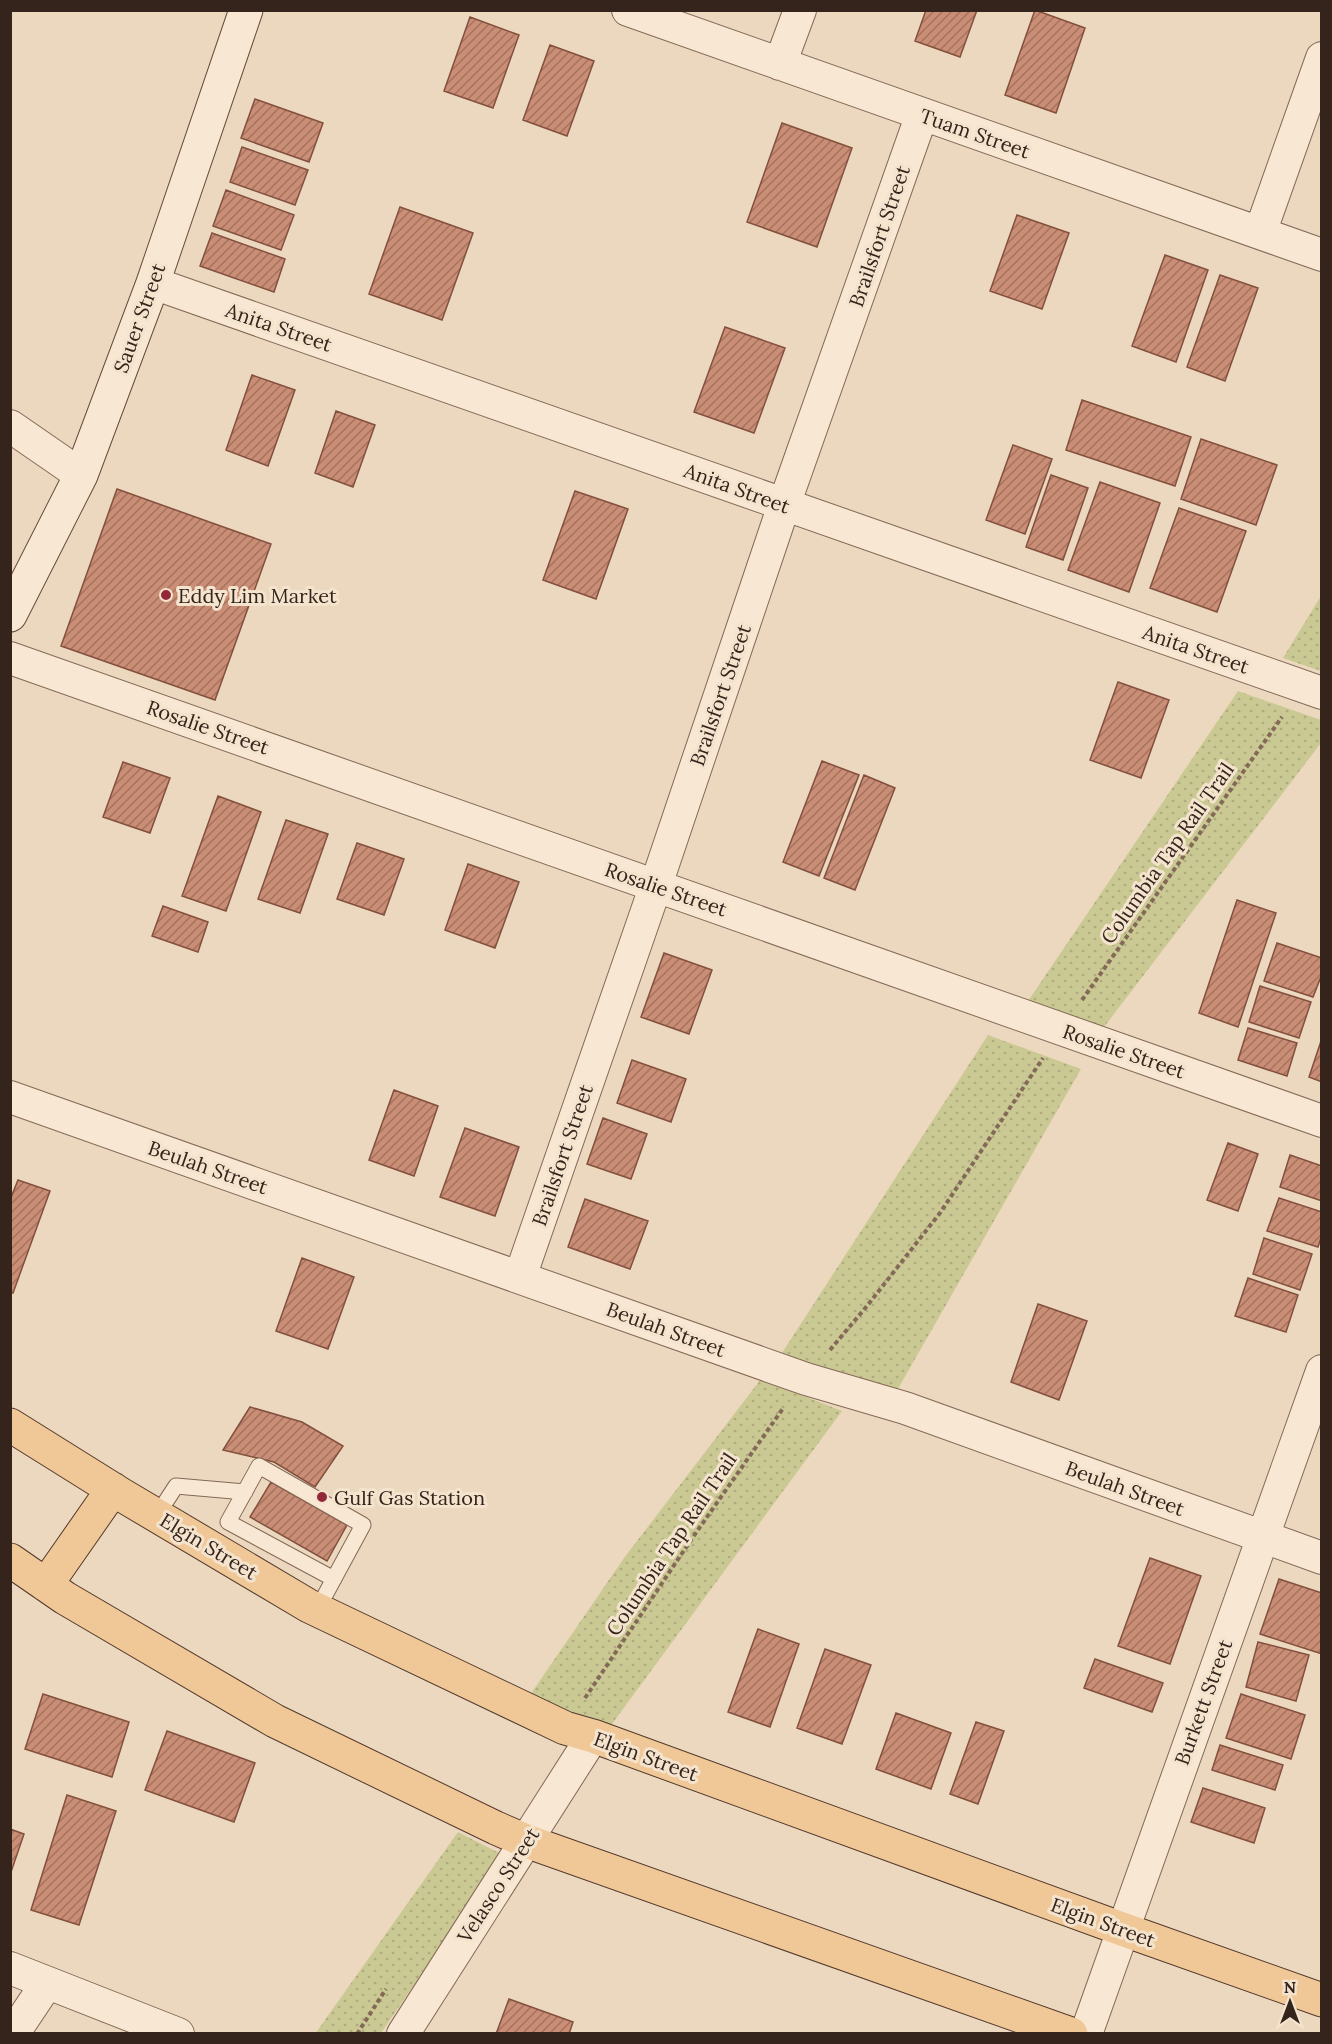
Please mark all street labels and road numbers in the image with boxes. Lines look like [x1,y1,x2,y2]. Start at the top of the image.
street label: Tuam Street [917,103,1033,164]
street label: Brailsfort Street [843,162,915,310]
street label: Sauer Street [108,259,170,376]
street label: Anita Street [222,297,336,357]
street label: Anita Street [680,457,793,519]
street label: Anita Street [1139,619,1253,679]
street label: Brailsfort Street [684,621,756,769]
street label: Rosalie Street [144,694,273,760]
street label: Columbia Tap Rail Trail [1095,758,1239,948]
street label: Rosalie Street [602,856,731,922]
street label: Rosalie Street [1060,1018,1189,1084]
street label: Brailsfort Street [526,1081,598,1229]
street label: Beulah Street [145,1135,271,1199]
street label: Beulah Street [603,1296,729,1362]
street label: Columbia Tap Rail Trail [600,1448,742,1640]
street label: Beulah Street [1062,1455,1188,1521]
street label: Elgin Street [156,1507,262,1585]
street label: Burkett Street [1169,1636,1237,1768]
street label: Elgin Street [590,1726,702,1786]
street label: Velasco Street [451,1822,545,1948]
street label: Elgin Street [1047,1892,1159,1952]

